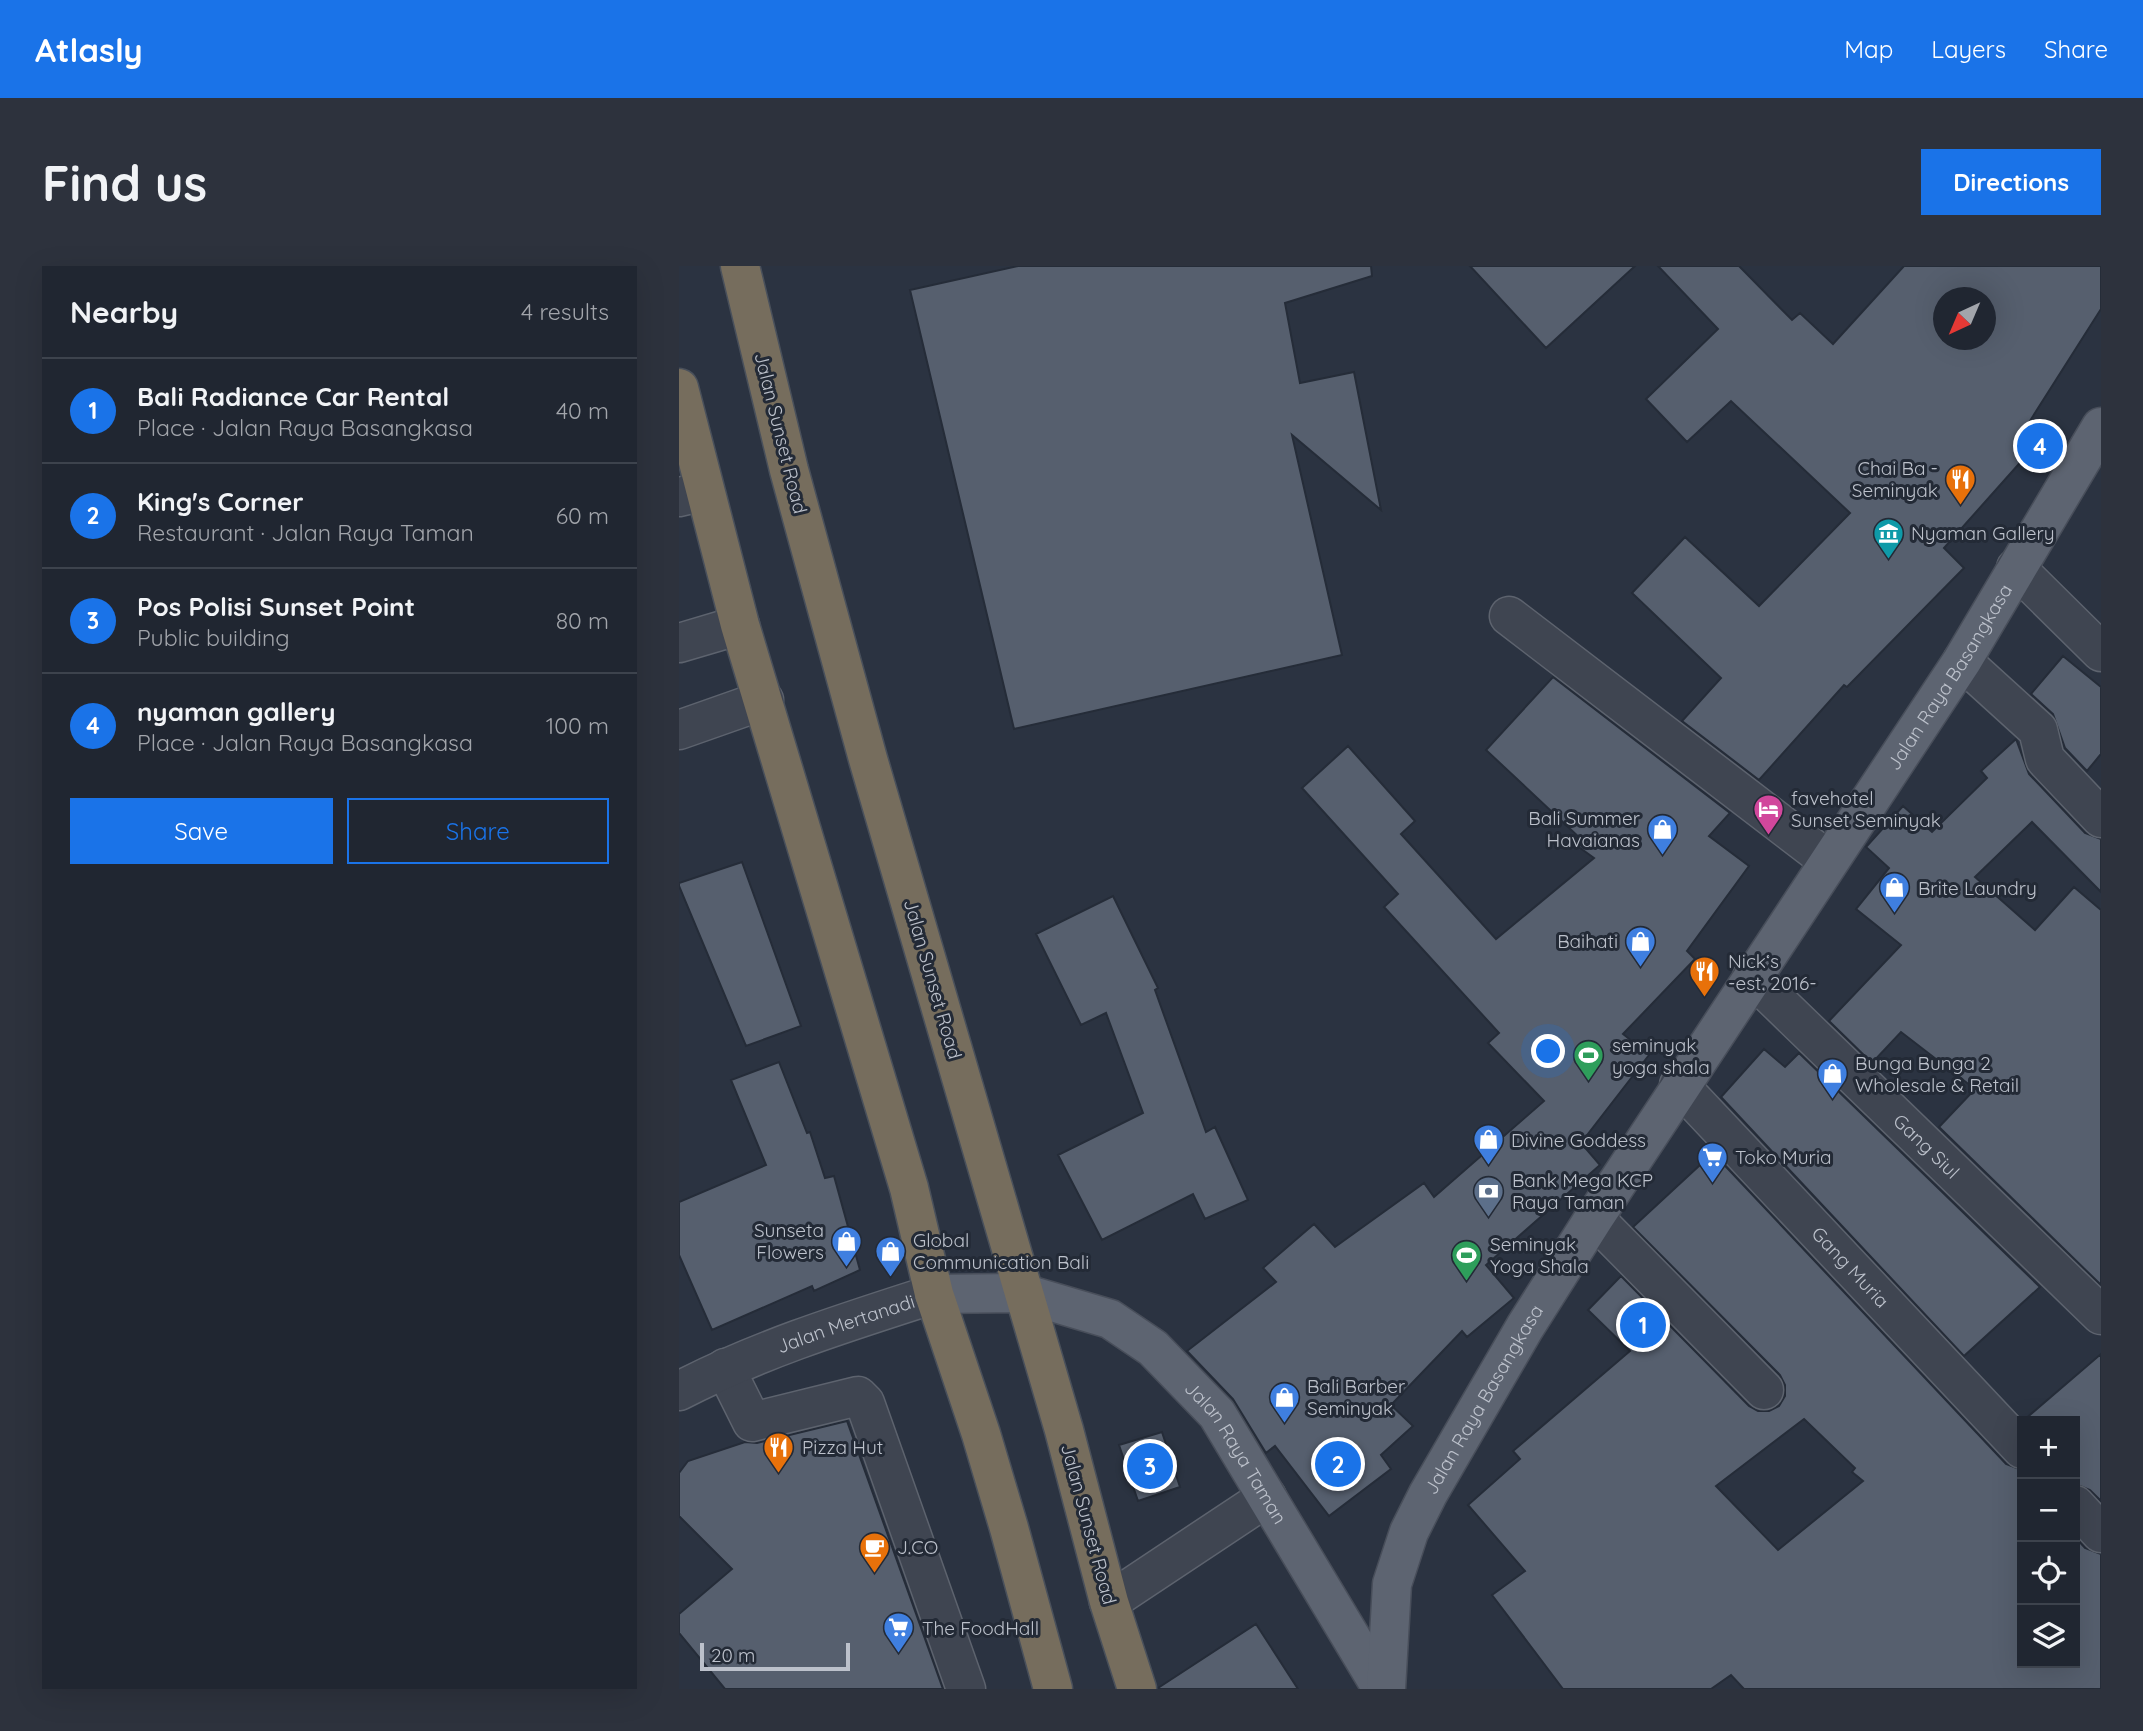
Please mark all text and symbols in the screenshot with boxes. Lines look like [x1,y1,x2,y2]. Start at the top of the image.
text: Atlasly [35,29,143,70]
text: Map [1844,34,1893,64]
text: Layers [1931,34,2006,64]
text: Share [2044,34,2108,64]
button: Directions [1921,149,2101,215]
text: Find us [42,152,207,213]
north arrow [1933,287,1996,350]
text: Nearby [70,293,178,331]
text: 4 results [521,297,609,326]
street label: Jalan Sunset Road [749,350,813,516]
text: Bali Radiance Car Rental [137,380,449,413]
text: 1 [89,396,97,425]
text: 40 m [556,396,609,425]
text: Place · Jalan Raya Basangkasa [137,413,473,442]
pin: 4 [2017,420,2063,472]
place label: Chai Ba - Seminyak [1852,456,1938,502]
restaurant icon: Chai Ba - Seminyak [1944,462,1978,506]
text: King's Corner [137,485,304,518]
text: 2 [86,501,100,530]
text: 60 m [556,501,609,530]
museum icon: Nyaman Gallery [1871,516,1905,560]
text: Restaurant · Jalan Raya Taman [137,518,474,547]
place label: Nyaman Gallery [1911,521,2055,545]
street label: Jalan Raya Basangkasa [1881,579,2017,774]
text: Pos Polisi Sunset Point [137,590,415,623]
text: 3 [87,606,99,635]
text: 80 m [556,606,609,635]
text: Public building [137,623,290,652]
text: nyaman gallery [137,695,335,728]
text: 4 [86,711,100,740]
text: 100 m [546,711,609,740]
text: Place · Jalan Raya Basangkasa [137,728,473,757]
place label: favehotel Sunset Seminyak [1791,786,1941,832]
hotel icon: favehotel Sunset Seminyak [1751,792,1785,836]
button: Save [70,798,333,864]
button: Share [347,798,609,864]
place label: Bali Summer Havaianas [1528,806,1641,852]
shop icon: Bali Summer Havaianas [1646,812,1680,856]
shop icon: Brite Laundry [1878,871,1912,915]
place label: Brite Laundry [1918,876,2037,900]
street label: Jalan Sunset Road [899,896,967,1062]
shop icon: Baihati [1624,924,1658,968]
place label: Baihati [1557,929,1618,953]
place label: Nick‘s -est. 2016- [1728,949,1817,995]
restaurant icon: Nick‘s -est. 2016- [1688,955,1722,999]
place label: seminyak yoga shala [1612,1033,1710,1079]
your location [1531,1034,1565,1068]
sports icon: seminyak yoga shala [1572,1039,1606,1083]
place label: Bunga Bunga 2 Wholesale & Retail [1855,1051,2019,1097]
shop icon: Bunga Bunga 2 Wholesale & Retail [1815,1057,1849,1101]
street label: Gang Siul [1888,1109,1965,1184]
shop icon: Divine Goddess [1471,1123,1505,1167]
place label: Divine Goddess [1511,1128,1646,1152]
supermarket icon: Toko Muria [1695,1140,1729,1184]
place label: Toko Muria [1735,1145,1832,1169]
place label: Bank Mega KCP Raya Taman [1512,1168,1653,1214]
bank icon: Bank Mega KCP Raya Taman [1472,1174,1506,1218]
place label: Sunseta Flowers [754,1218,824,1264]
street label: Gang Muria [1807,1221,1894,1312]
shop icon: Sunseta Flowers [830,1224,864,1268]
place label: Global Communication Bali [913,1228,1089,1274]
place label: Seminyak Yoga Shala [1490,1232,1589,1278]
shop icon: Global Communication Bali [873,1234,907,1278]
sports icon: Seminyak Yoga Shala [1450,1238,1484,1282]
street label: Jalan Mertanadi [773,1289,918,1358]
pin: 1 [1620,1299,1666,1351]
street label: Jalan Raya Basangkasa [1418,1300,1548,1499]
place label: Bali Barber Seminyak [1307,1374,1406,1420]
street label: Jalan Raya Taman [1180,1376,1292,1528]
shop icon: Bali Barber Seminyak [1267,1380,1301,1424]
map controls [2017,1416,2080,1668]
button: + [2017,1416,2080,1479]
restaurant icon: Pizza Hut [762,1430,796,1474]
place label: Pizza Hut [802,1435,883,1459]
pin: 2 [1315,1438,1361,1490]
pin: 3 [1127,1440,1173,1492]
street label: Jalan Sunset Road [1056,1441,1122,1607]
button: − [2017,1479,2080,1542]
cafe icon: J.CO [857,1530,891,1574]
place label: J.CO [897,1535,938,1559]
button: locate [2017,1542,2080,1605]
button: layers [2017,1605,2080,1668]
supermarket icon: The FoodHall [882,1611,916,1655]
place label: The FoodHall [922,1616,1039,1640]
scale bar [700,1640,851,1672]
text: 20 m [711,1643,755,1667]

